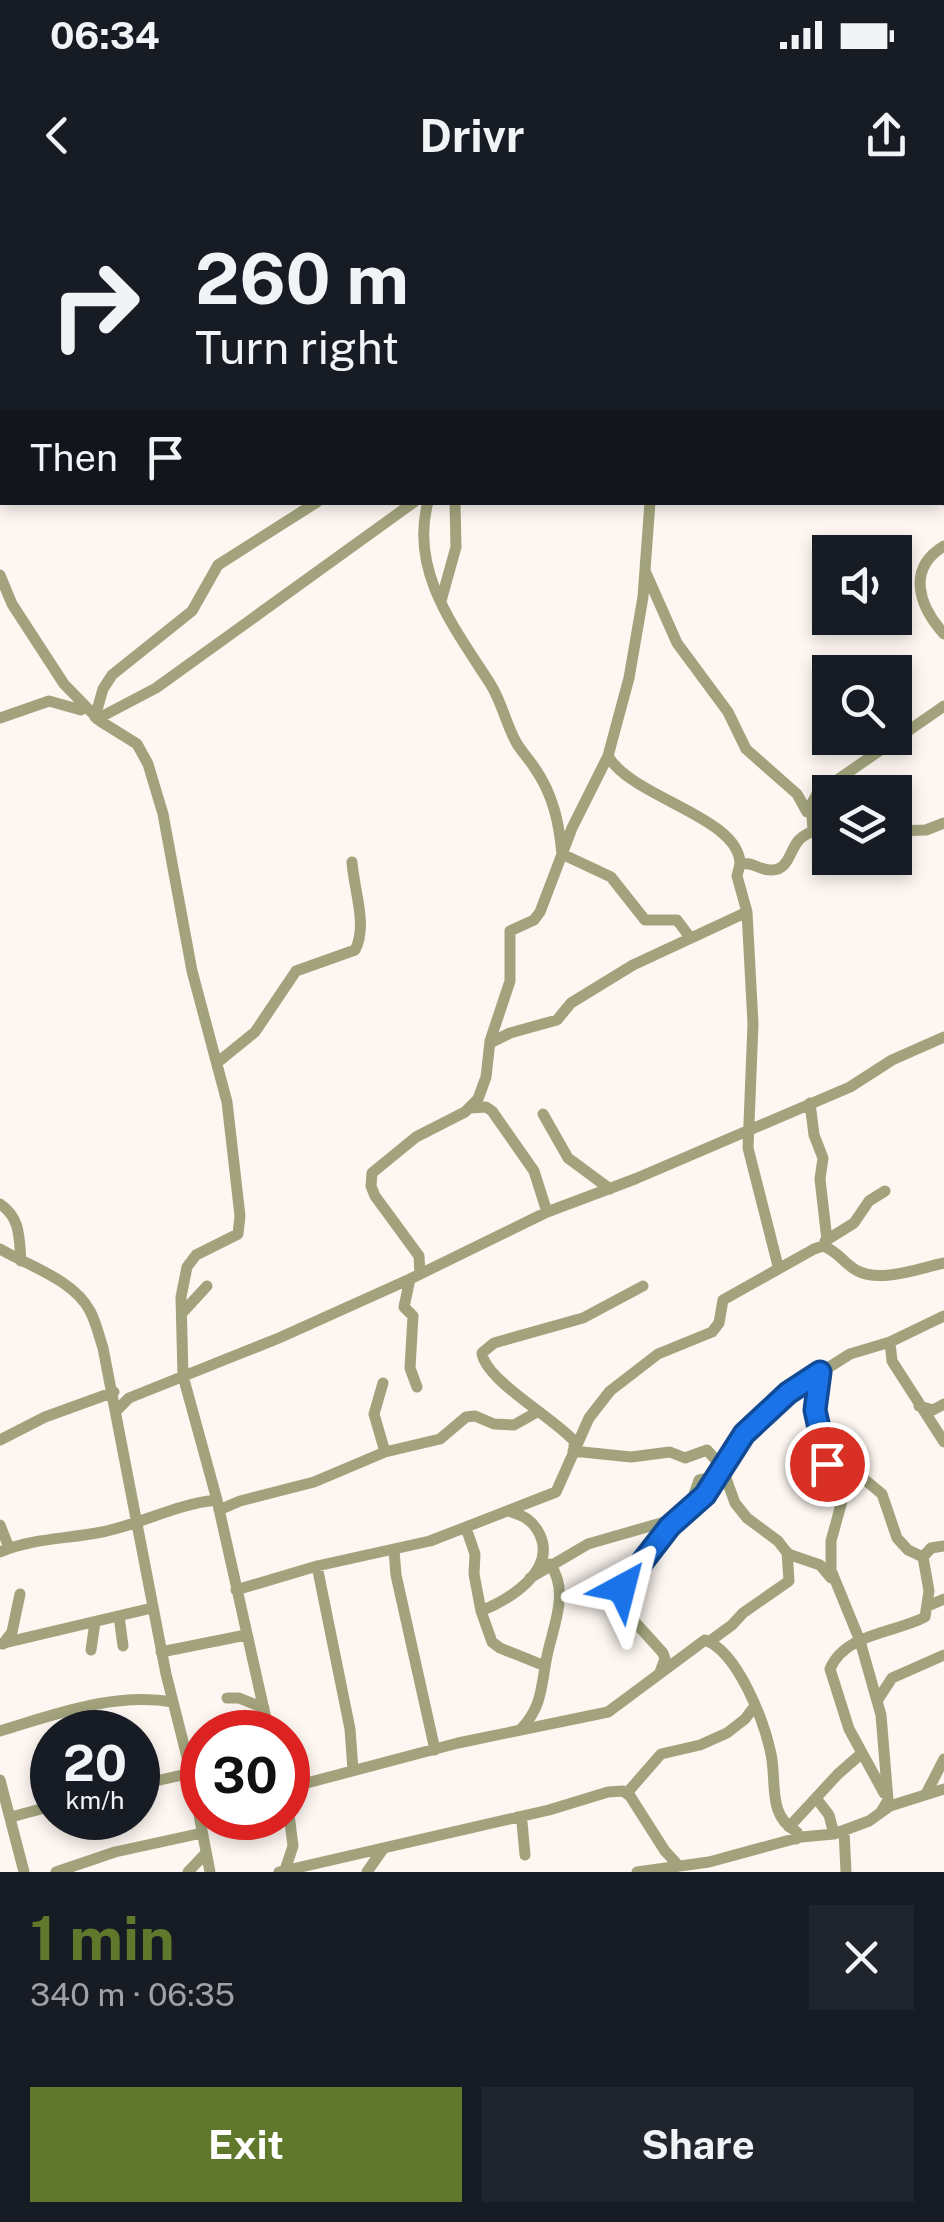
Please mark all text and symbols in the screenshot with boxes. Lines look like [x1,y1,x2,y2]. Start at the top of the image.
text: 06:34 [50,13,160,58]
icon: back [30,108,85,163]
icon: share [859,108,914,163]
text: Drivr [420,109,524,162]
text: 260 m [195,237,409,320]
icon: right [30,240,160,370]
text: Turn right [195,321,399,374]
icon: arrive [138,430,193,485]
text: Then [30,435,118,480]
map controls [812,535,912,875]
button: sound [812,535,912,635]
button: search [812,655,912,755]
button: layers [812,775,912,875]
pin [785,1422,870,1507]
icon: arrive [800,1437,855,1492]
position arrow [570,1536,674,1640]
speed limit sign: 30 [180,1710,310,1840]
text: 20 [63,1733,127,1792]
text: km/h [66,1785,124,1815]
text: 1 min [30,1903,175,1974]
button: close [809,1905,914,2010]
text: 340 m · 06:35 [30,1976,235,2013]
button: Exit [30,2087,462,2202]
button: Share [482,2087,914,2202]

